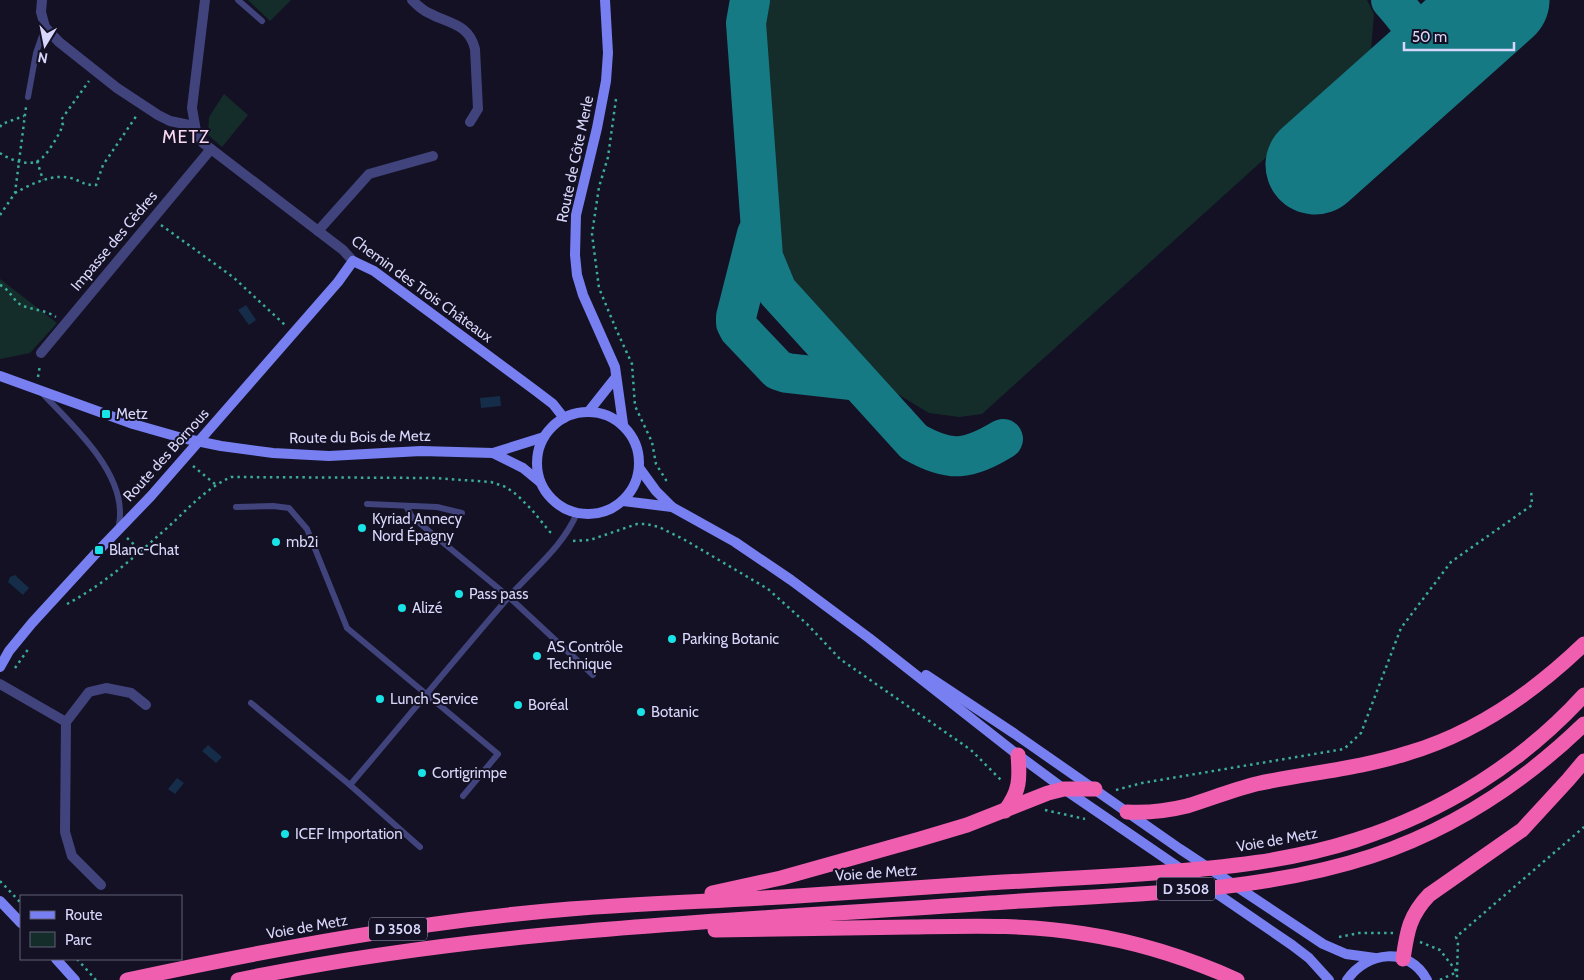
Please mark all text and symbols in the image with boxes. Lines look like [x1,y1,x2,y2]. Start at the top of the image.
north arrow [20,20,70,70]
scale bar [1404,20,1514,52]
text: 50 m [1412,28,1447,46]
text: N [36,48,49,68]
street label: Route de Côte Merle [553,94,597,224]
district label: METZ [162,126,210,148]
street label: Impasse des Cèdres [67,187,161,295]
street label: Chemin des Trois Châteaux [348,232,496,346]
place label: Metz [116,405,148,423]
street label: Route des Bornous [119,405,213,505]
marker: Metz [100,408,112,420]
street label: Route du Bois de Metz [289,427,431,447]
place label: Kyriad Annecy Nord Épagny [372,510,463,545]
marker: Kyriad Annecy Nord Épagny [356,522,368,534]
place label: mb2i [286,533,318,551]
marker: mb2i [270,536,282,548]
place label: Blanc-Chat [109,541,179,559]
marker: Blanc-Chat [93,544,105,556]
place label: Pass pass [469,585,528,603]
marker: Pass pass [453,588,465,600]
place label: Alizé [412,599,443,617]
marker: Alizé [396,602,408,614]
place label: Parking Botanic [682,630,779,648]
marker: Parking Botanic [666,633,678,645]
place label: AS Contrôle Technique [547,638,623,673]
marker: AS Contrôle Technique [531,650,543,662]
place label: Lunch Service [390,690,478,708]
marker: Lunch Service [374,693,386,705]
place label: Boréal [528,696,569,714]
marker: Boréal [512,699,524,711]
place label: Botanic [651,703,699,721]
marker: Botanic [635,706,647,718]
place label: Cortigrimpe [432,764,507,782]
marker: Cortigrimpe [416,767,428,779]
street label: Voie de Metz [1235,824,1319,856]
place label: ICEF Importation [295,825,403,843]
marker: ICEF Importation [279,828,291,840]
street label: Voie de Metz [835,861,917,885]
road number: D 3508 [1157,878,1215,901]
legend [20,895,182,960]
text: Route [65,906,103,924]
street label: Voie de Metz [265,911,349,943]
road number: D 3508 [369,918,427,941]
text: Parc [65,931,92,949]

